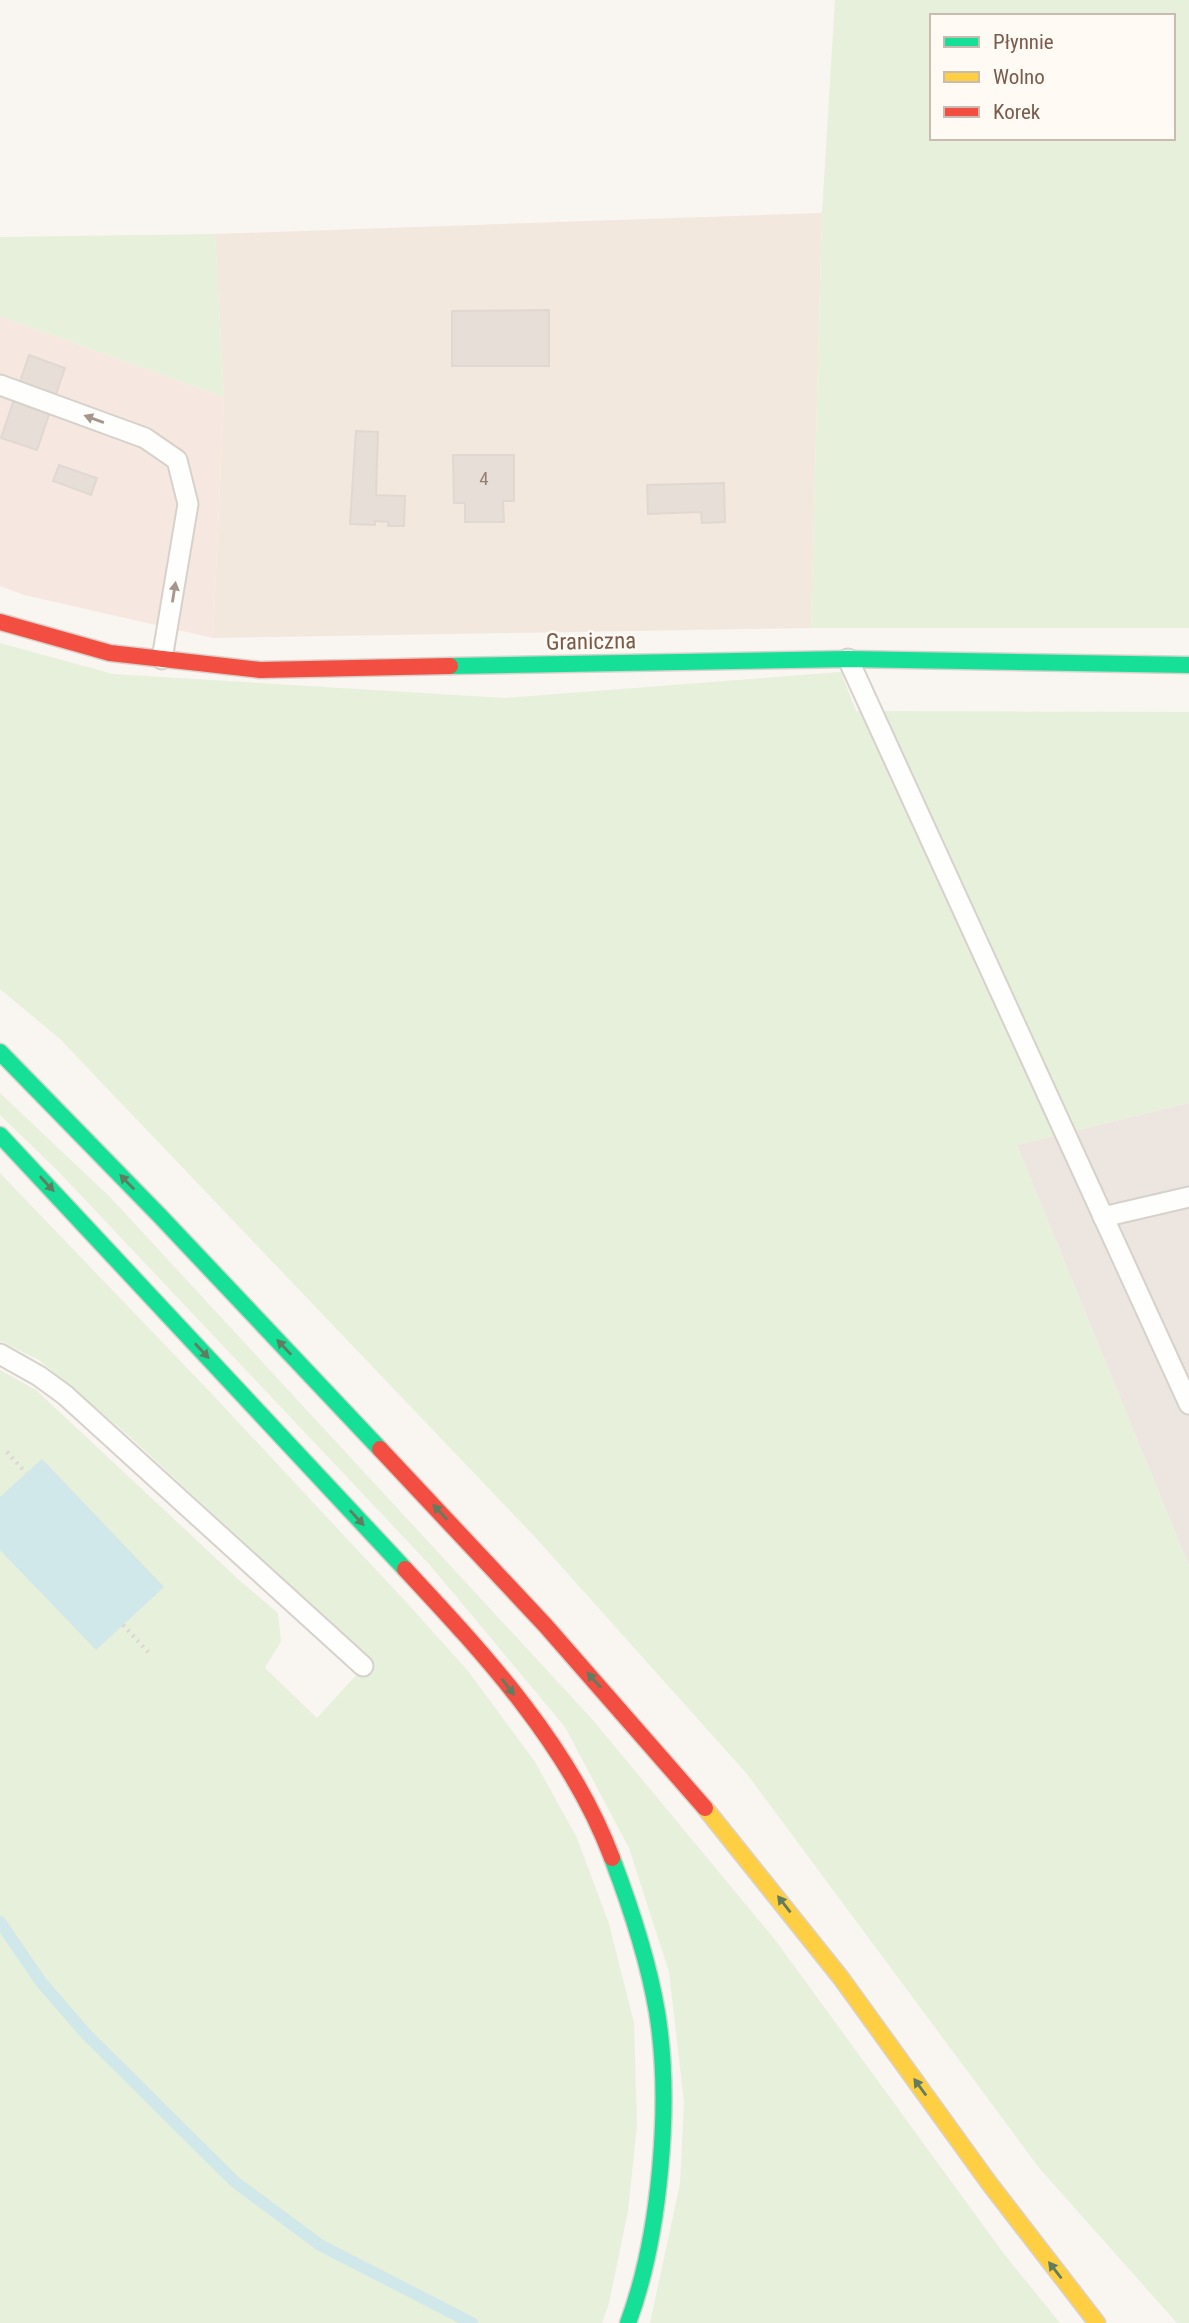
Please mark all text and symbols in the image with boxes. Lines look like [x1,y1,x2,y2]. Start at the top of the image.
legend [930,14,1175,140]
text: Płynnie [993,30,1054,54]
text: Wolno [993,65,1045,89]
text: Korek [993,100,1041,124]
one-way arrow [84,414,105,425]
house number: 4 [479,467,489,490]
one-way arrow [169,581,180,603]
street label: Graniczna [546,627,636,656]
one-way arrow [119,1173,136,1190]
one-way arrow [38,1175,54,1192]
one-way arrow [276,1339,292,1356]
one-way arrow [193,1342,209,1359]
one-way arrow [431,1504,448,1521]
one-way arrow [348,1509,364,1526]
one-way arrow [586,1671,602,1689]
one-way arrow [501,1678,515,1696]
one-way arrow [776,1896,791,1914]
one-way arrow [913,2078,927,2096]
one-way arrow [1048,2261,1062,2279]

